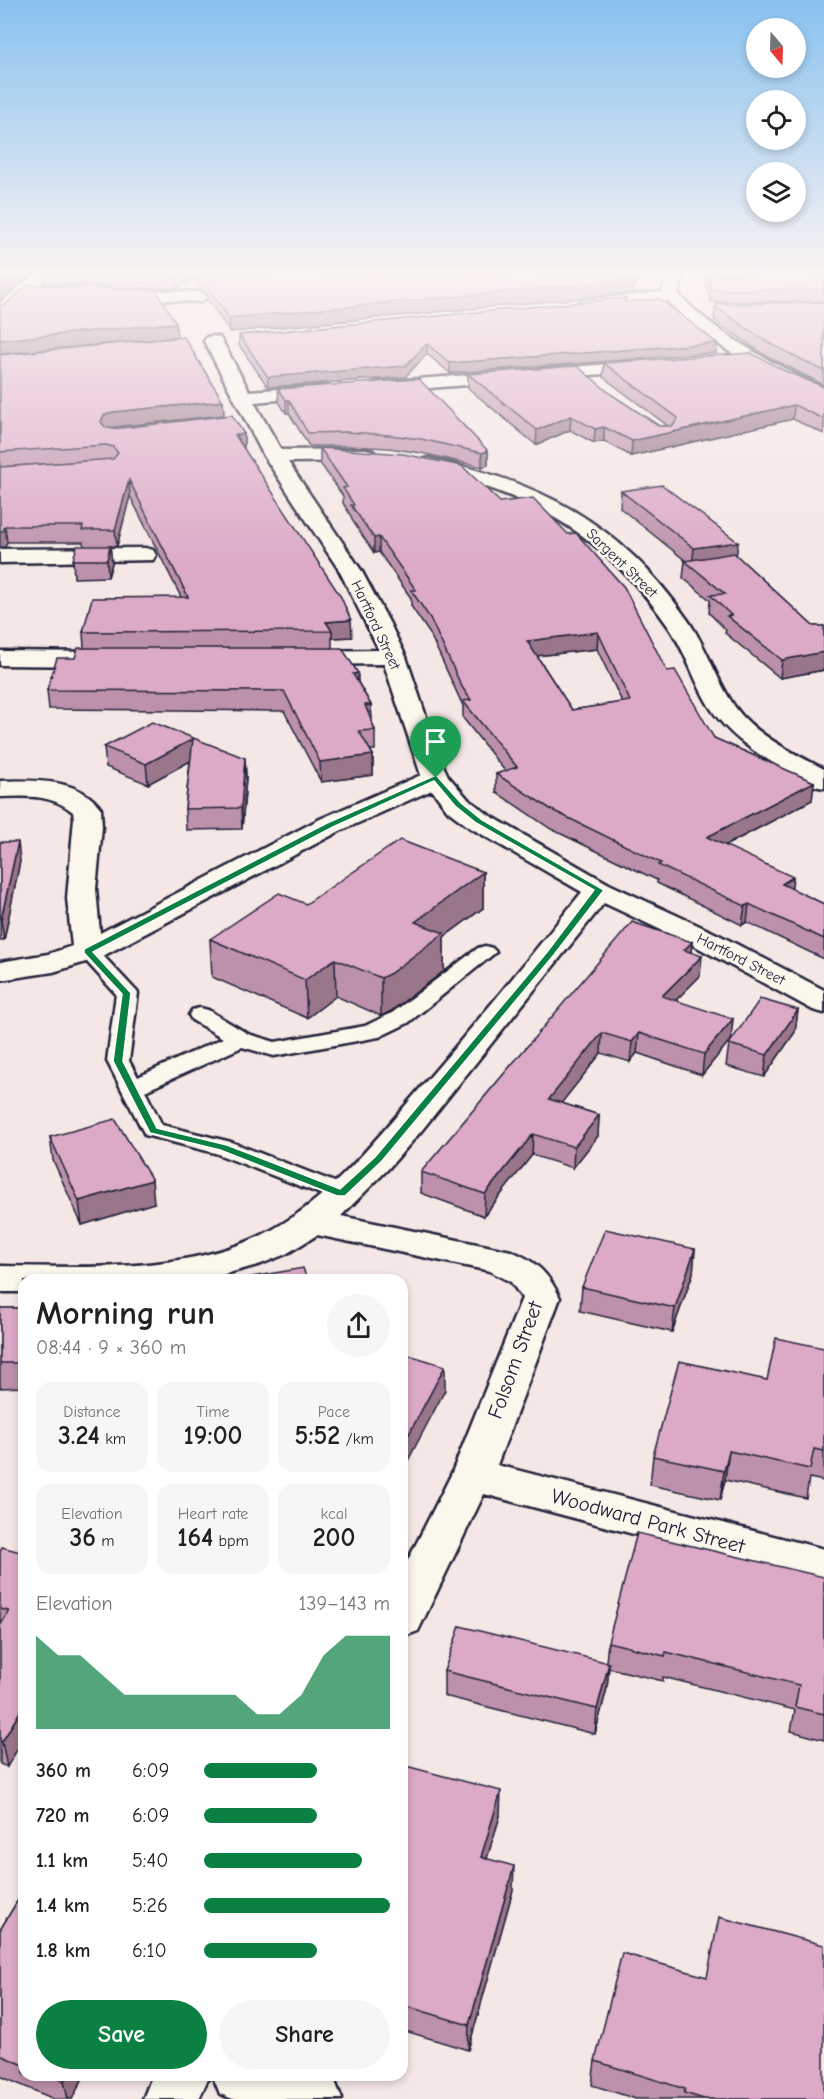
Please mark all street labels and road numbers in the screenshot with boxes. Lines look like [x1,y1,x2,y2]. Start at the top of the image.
street label: Sargent Street [583,525,662,602]
street label: Hartford Street [347,577,405,673]
street label: Hartford Street [694,929,789,989]
street label: Folsom Street [483,1297,548,1422]
street label: Woodward Park Street [549,1484,748,1559]

